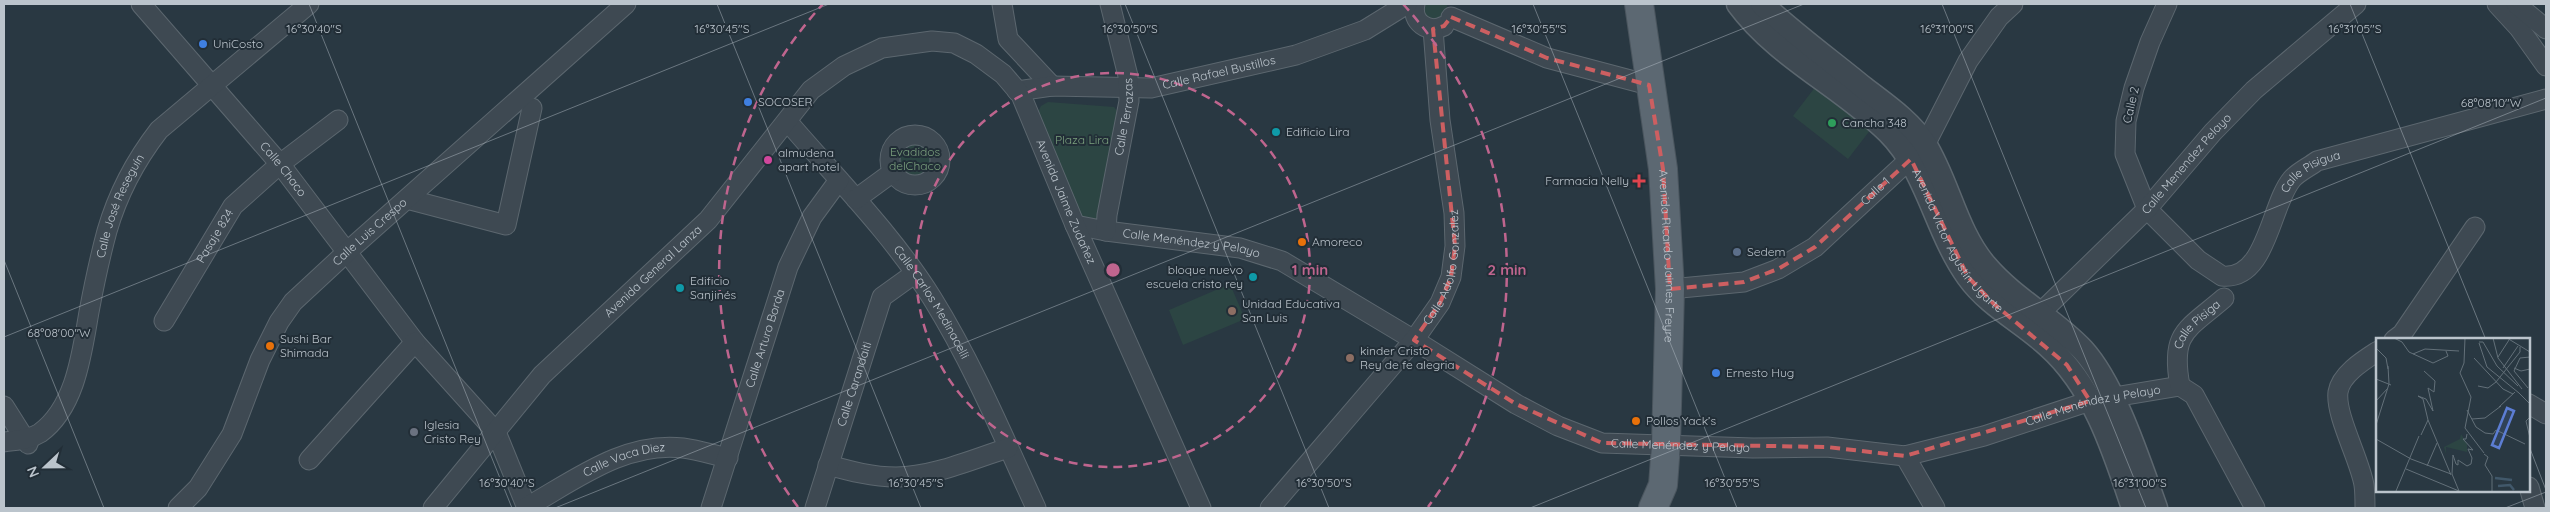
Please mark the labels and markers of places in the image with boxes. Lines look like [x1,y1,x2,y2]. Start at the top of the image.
place label: UniCosto [213,36,263,51]
marker: UniCosto [197,38,209,50]
place label: SOCOSER [758,94,813,109]
marker: SOCOSER [742,96,754,108]
place label: Cancha 348 [1842,115,1907,130]
marker: Cancha 348 [1826,117,1838,129]
place label: Edificio Lira [1286,124,1349,139]
marker: Edificio Lira [1270,126,1282,138]
place label: almudena apart hotel [778,145,839,174]
marker: almudena apart hotel [762,154,774,166]
place label: Farmacia Nelly [1545,173,1629,188]
marker: Farmacia Nelly [1633,175,1645,187]
place label: Amoreco [1312,234,1363,249]
marker: Amoreco [1296,236,1308,248]
place label: Sedem [1747,244,1786,259]
marker: Sedem [1731,246,1743,258]
centre of rings [1104,261,1122,279]
place label: bloque nuevo escuela cristo rey [1146,262,1243,291]
marker: bloque nuevo escuela cristo rey [1247,271,1259,283]
place label: Edificio Sanjinés [690,273,736,302]
marker: Edificio Sanjinés [674,282,686,294]
place label: Unidad Educativa San Luis [1242,296,1340,325]
marker: Unidad Educativa San Luis [1226,305,1238,317]
place label: Sushi Bar Shimada [280,331,332,360]
marker: Sushi Bar Shimada [264,340,276,352]
place label: kinder Cristo Rey de fe alegria [1360,343,1455,372]
marker: kinder Cristo Rey de fe alegria [1344,352,1356,364]
place label: Ernesto Hug [1726,365,1794,380]
marker: Ernesto Hug [1710,367,1722,379]
place label: Pollos Yack’s [1646,413,1716,428]
marker: Pollos Yack’s [1630,415,1642,427]
place label: Iglesia Cristo Rey [424,417,481,446]
marker: Iglesia Cristo Rey [408,426,420,438]

